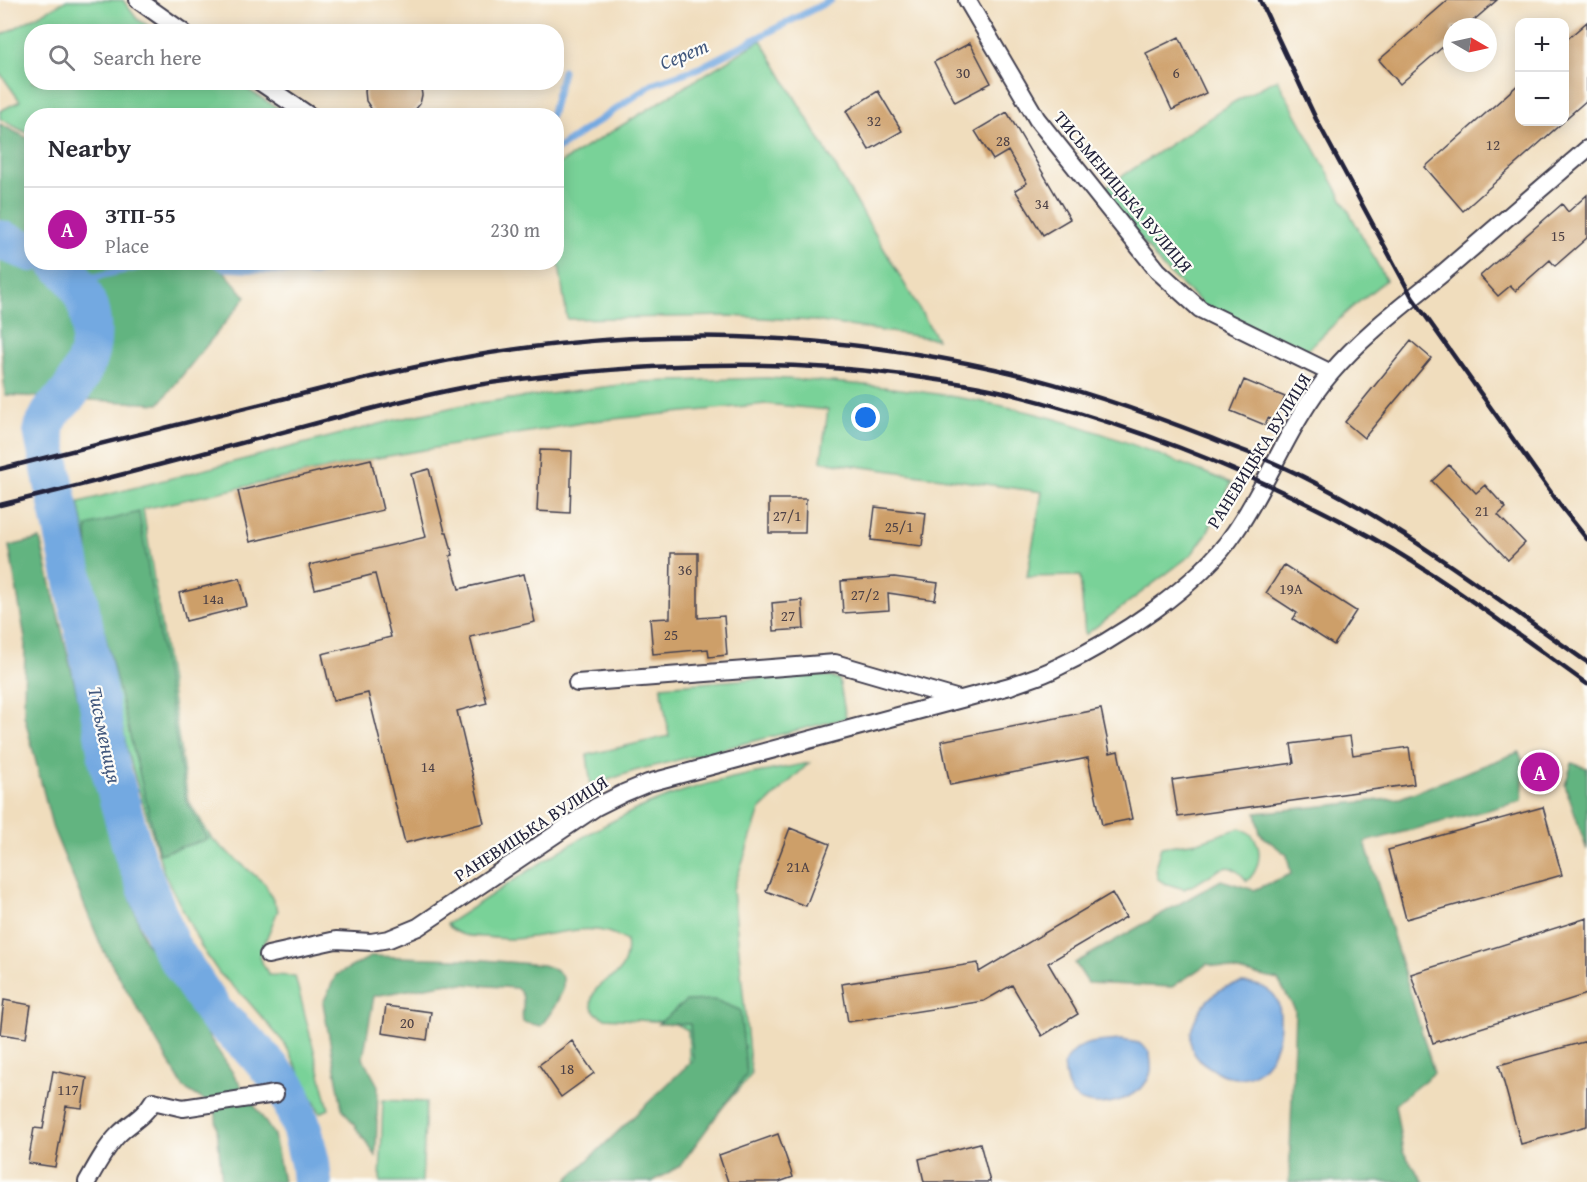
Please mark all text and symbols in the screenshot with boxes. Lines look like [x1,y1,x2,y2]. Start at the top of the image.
north arrow [1443,18,1497,72]
map controls [1515,18,1569,126]
button: + [1515,18,1569,72]
search box [24,24,564,90]
water label: Серет [655,31,713,76]
icon: search [45,41,78,74]
text: Search here [93,41,202,73]
house number: 30 [956,62,970,83]
house number: 6 [1172,62,1180,83]
button: − [1515,72,1569,126]
street label: ТИСЬМЕНИЦЬКА ВУЛИЦЯ [1048,105,1200,279]
house number: 32 [867,110,881,131]
text: Nearby [48,128,131,167]
house number: 28 [996,130,1010,151]
house number: 12 [1486,134,1500,155]
house number: 34 [1035,193,1049,214]
text: ЗТП-55 [105,199,176,231]
text: A [61,215,74,244]
text: 230 m [490,215,540,244]
house number: 15 [1551,225,1565,246]
text: Place [105,231,149,260]
street label: РАНЕВИЦЬКА ВУЛИЦЯ [1200,368,1318,534]
your location [851,403,880,432]
house number: 21 [1475,500,1489,521]
house number: 27/1 [773,505,801,526]
house number: 25/1 [885,516,913,537]
house number: 36 [678,559,692,580]
house number: 19А [1279,578,1303,599]
house number: 27/2 [851,584,879,605]
house number: 14а [202,588,225,609]
house number: 27 [781,605,795,626]
house number: 25 [664,624,678,645]
water label: Тисьмениця [81,684,130,786]
pin: A [1520,750,1560,794]
house number: 14 [421,756,435,777]
street label: РАНЕВИЦЬКА ВУЛИЦЯ [449,768,613,888]
house number: 21А [786,856,810,877]
house number: 20 [400,1012,414,1033]
house number: 18 [560,1058,574,1079]
house number: 117 [57,1079,79,1100]

